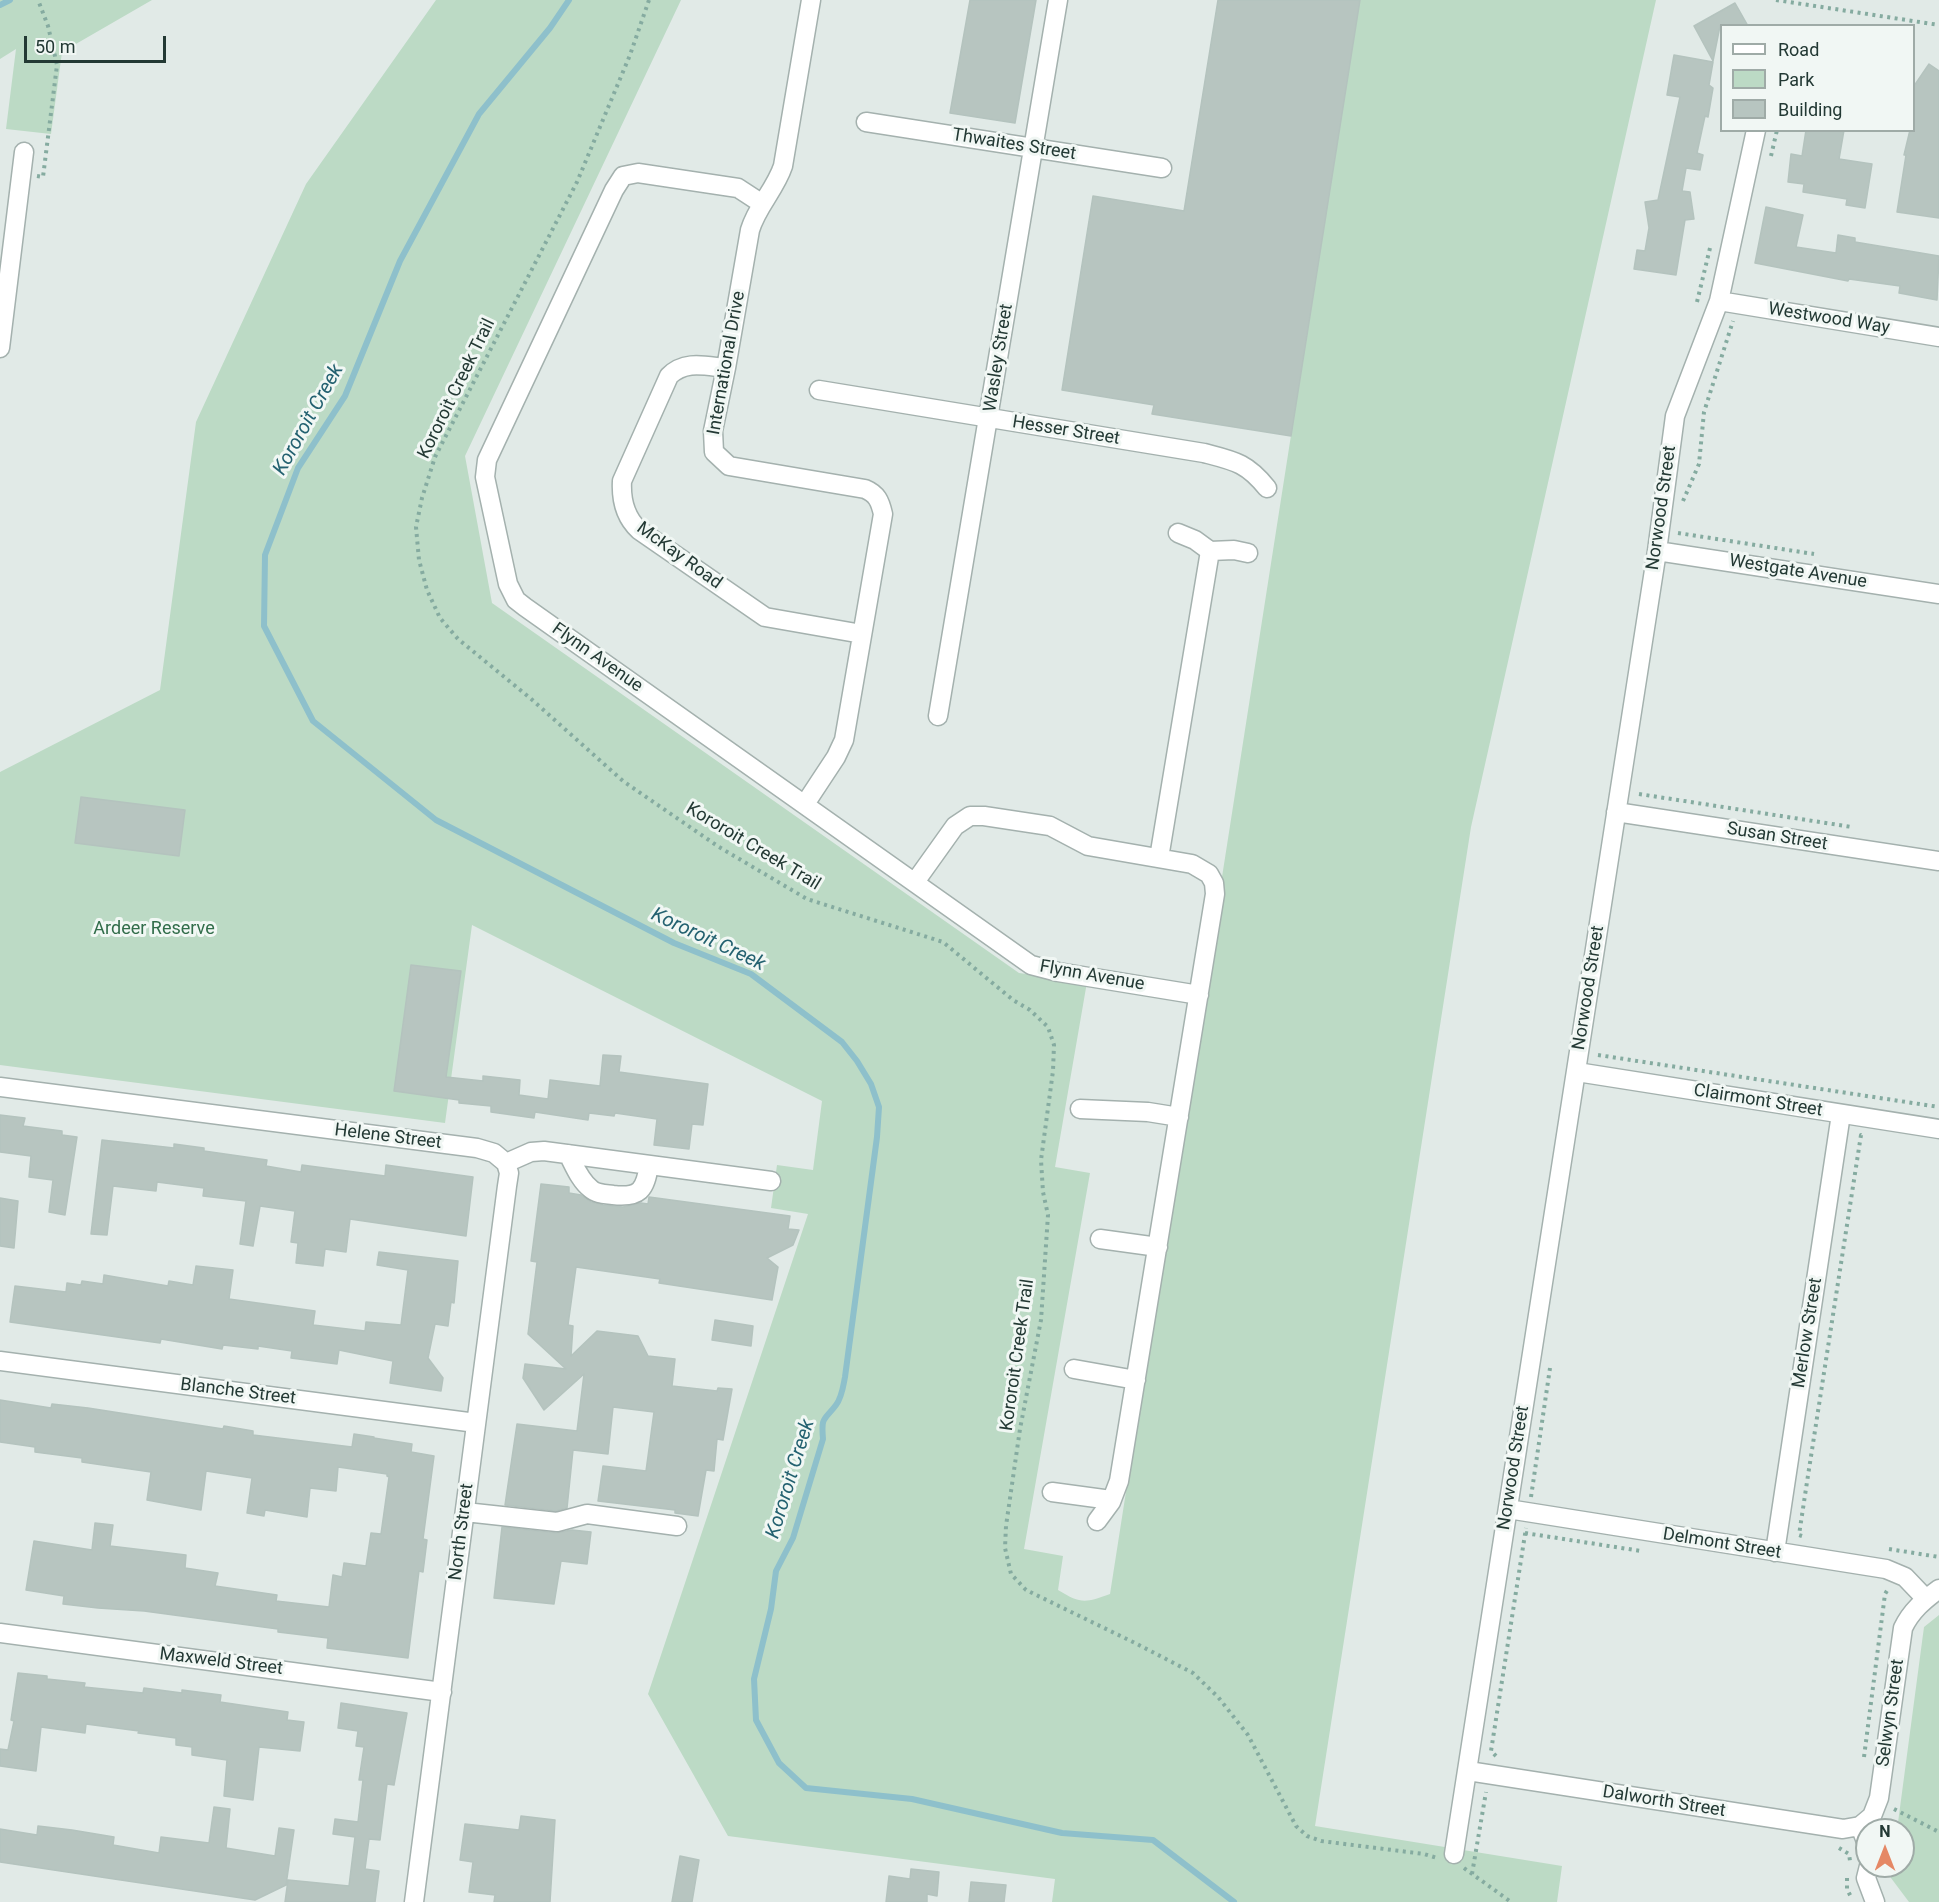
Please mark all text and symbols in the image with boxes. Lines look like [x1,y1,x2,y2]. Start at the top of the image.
scale bar [27,24,170,62]
legend [1720,24,1915,132]
text: 50 m [35,36,75,57]
text: Road [1778,39,1819,60]
text: Park [1778,69,1814,90]
text: Building [1778,99,1842,120]
street label: Thwaites Street [951,125,1077,165]
street label: International Drive [704,289,750,437]
street label: Westwood Way [1767,299,1891,339]
street label: Wasley Street [980,302,1018,414]
street label: Kororoit Creek Trail [414,315,500,463]
water label: Kororoit Creek [269,360,349,480]
street label: Hesser Street [1011,412,1121,450]
street label: Norwood Street [1643,444,1681,572]
street label: McKay Road [632,518,726,594]
street label: Westgate Avenue [1728,550,1868,594]
street label: Flynn Avenue [547,619,647,697]
street label: Kororoit Creek Trail [682,798,824,896]
street label: Susan Street [1725,818,1829,856]
water label: Kororoit Creek [647,903,769,977]
park label: Ardeer Reserve [93,918,215,940]
street label: Norwood Street [1569,924,1609,1052]
street label: Flynn Avenue [1038,956,1146,996]
street label: Clairmont Street [1692,1080,1824,1122]
street label: Helene Street [333,1120,443,1154]
street label: Merlow Street [1789,1276,1827,1390]
street label: Kororoit Creek Trail [997,1278,1039,1432]
street label: Blanche Street [179,1374,297,1410]
street label: Norwood Street [1494,1404,1534,1532]
water label: Kororoit Creek [762,1417,820,1541]
street label: North Street [445,1482,479,1582]
street label: Delmont Street [1661,1524,1783,1564]
street label: Maxweld Street [158,1644,284,1680]
street label: Selwyn Street [1873,1658,1909,1768]
street label: Dalworth Street [1601,1782,1727,1822]
north arrow [1855,1818,1915,1878]
text: N [1879,1822,1891,1841]

